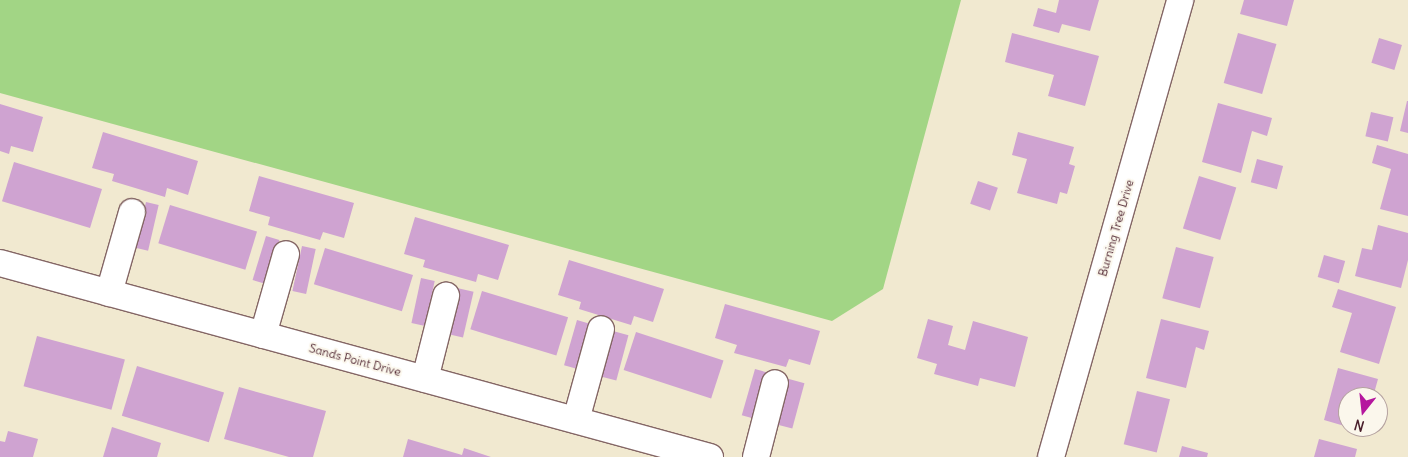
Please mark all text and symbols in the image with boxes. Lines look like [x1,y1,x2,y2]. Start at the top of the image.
street label: Burning Tree Drive [1095,178,1137,278]
street label: Sands Point Drive [308,341,402,379]
north arrow [1338,387,1388,437]
text: N [1352,415,1366,435]

